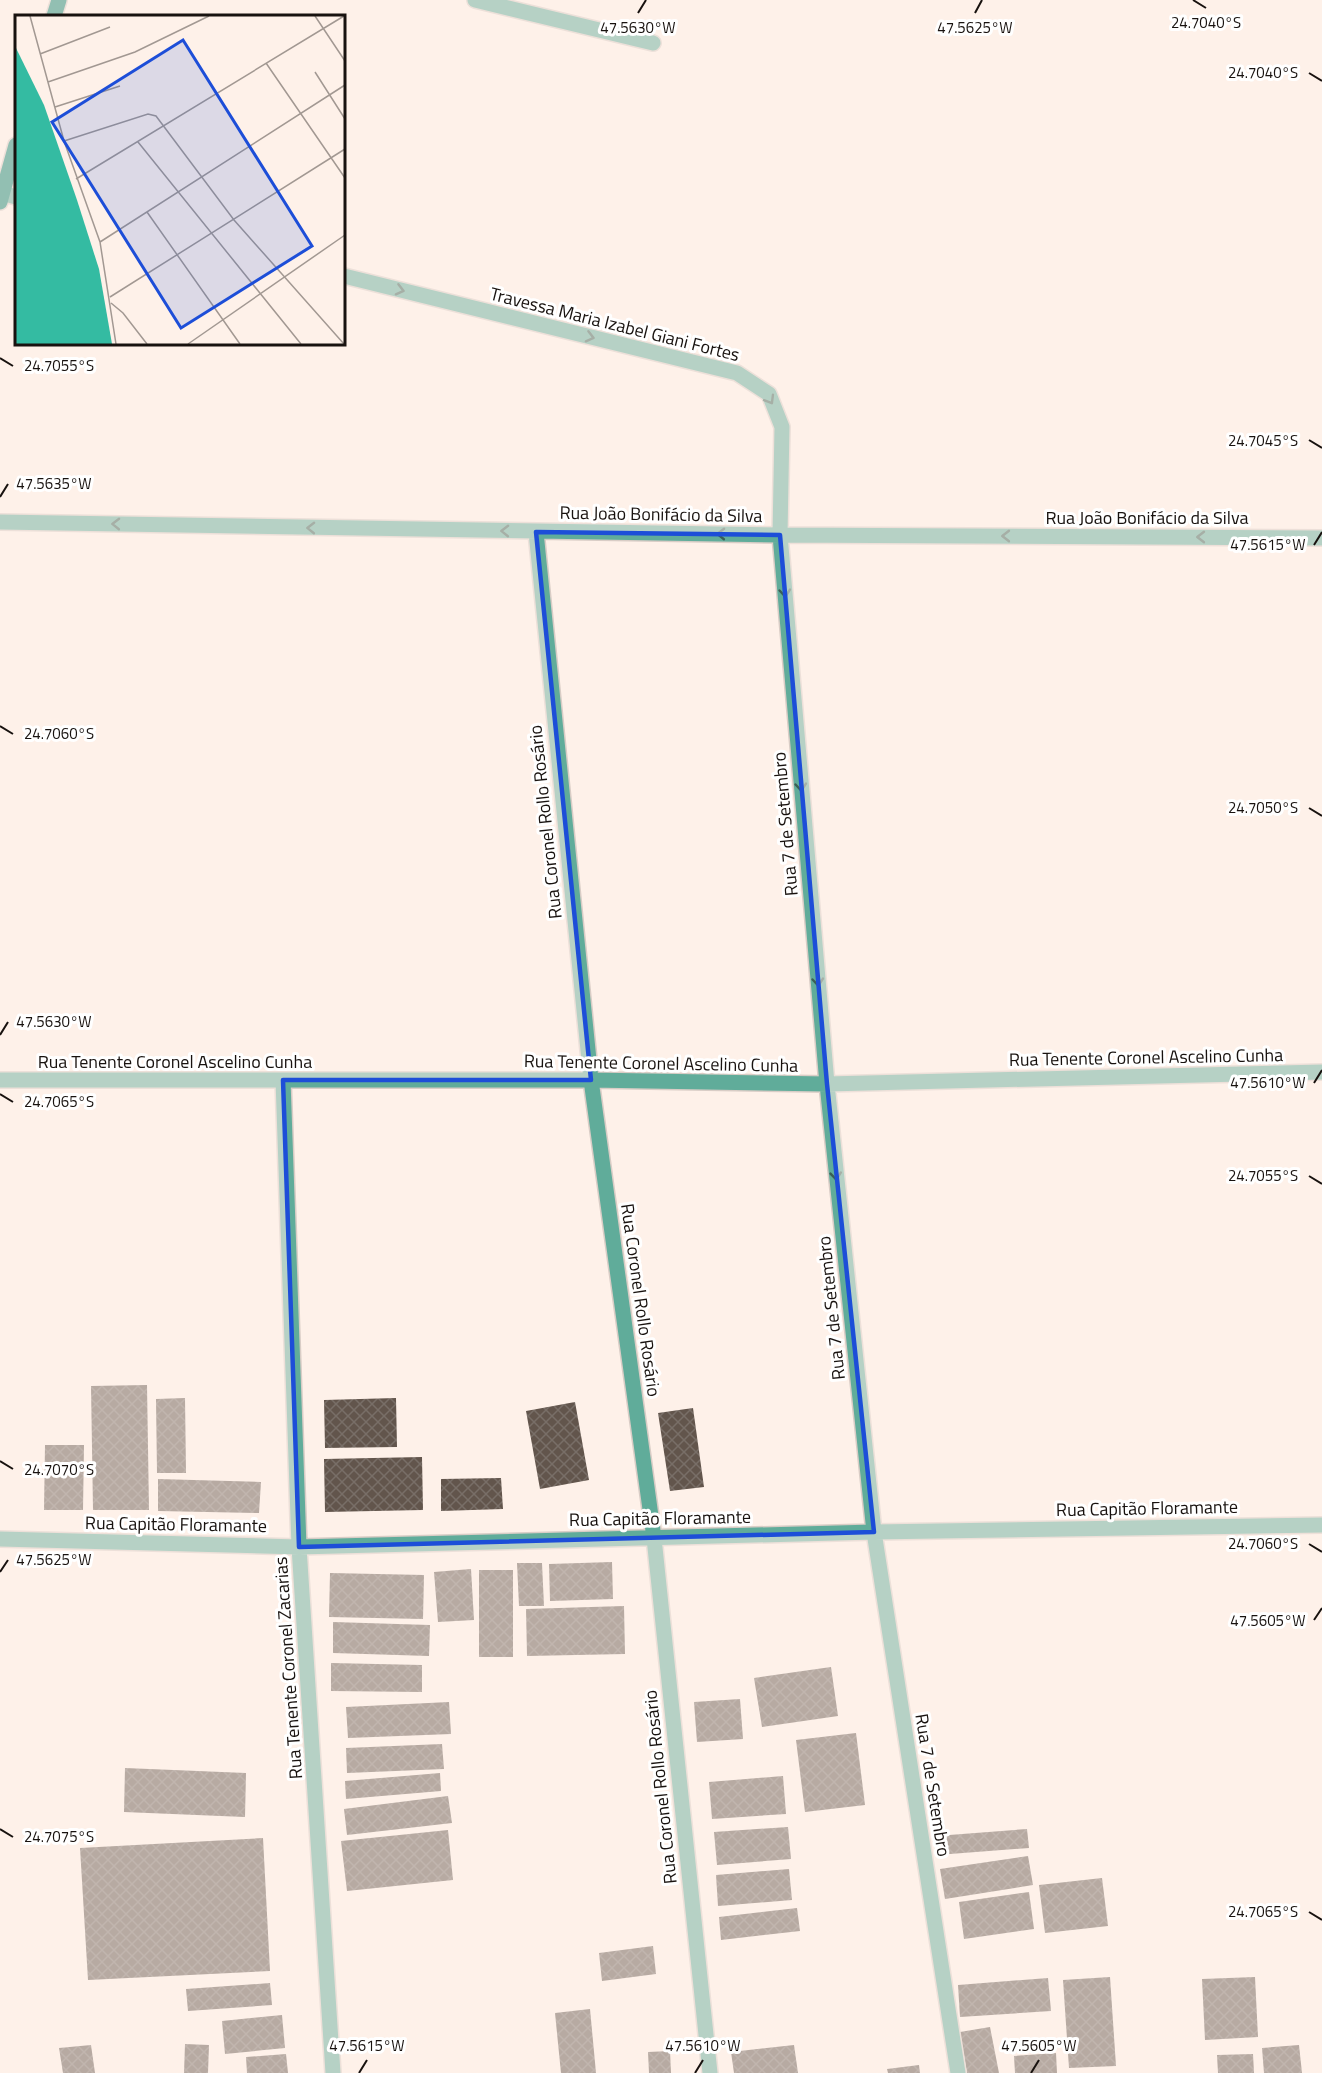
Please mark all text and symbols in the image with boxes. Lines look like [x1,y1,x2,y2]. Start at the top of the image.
text: 24.7040°S [1171,11,1241,34]
inset map [15,15,345,345]
text: 47.5630°W [600,16,676,39]
text: 47.5625°W [937,16,1013,39]
text: 24.7040°S [1228,61,1298,84]
street label: Travessa Maria Izabel Giani Fortes [487,280,743,368]
one-way arrow [395,283,405,296]
one-way arrow [585,329,595,342]
text: 24.7055°S [24,354,94,377]
one-way arrow [762,394,774,404]
text: 24.7045°S [1228,429,1298,452]
text: 47.5635°W [16,472,92,495]
street label: Rua João Bonifácio da Silva [559,499,763,529]
street label: Rua João Bonifácio da Silva [1046,504,1249,531]
one-way arrow [111,518,120,530]
one-way arrow [306,521,315,534]
one-way arrow [501,525,510,537]
one-way arrow [717,528,726,540]
one-way arrow [1001,530,1010,542]
one-way arrow [1196,531,1205,543]
text: 47.5615°W [1230,533,1306,556]
one-way arrow [778,589,791,598]
text: 24.7060°S [24,722,94,745]
street label: Rua Coronel Rollo Rosário [521,724,569,920]
street label: Rua 7 de Setembro [765,751,805,897]
one-way arrow [794,783,807,792]
text: 24.7050°S [1228,796,1298,819]
one-way arrow [811,977,824,986]
text: 47.5630°W [16,1010,92,1033]
street label: Rua Tenente Coronel Ascelino Cunha [1009,1041,1283,1073]
street label: Rua Tenente Coronel Ascelino Cunha [524,1047,798,1079]
street label: Rua Tenente Coronel Ascelino Cunha [38,1048,312,1075]
text: 47.5610°W [1230,1071,1306,1094]
text: 24.7065°S [24,1090,94,1113]
text: 24.7055°S [1228,1164,1298,1187]
one-way arrow [829,1171,842,1180]
street label: Rua Coronel Rollo Rosário [614,1202,668,1398]
street label: Rua 7 de Setembro [810,1235,852,1381]
text: 24.7070°S [24,1458,94,1481]
street label: Rua Capitão Floramante [1056,1493,1238,1523]
street label: Rua Capitão Floramante [569,1503,751,1533]
street label: Rua Capitão Floramante [85,1509,267,1539]
text: 24.7060°S [1228,1532,1298,1555]
text: 47.5625°W [16,1548,92,1571]
street label: Rua Tenente Coronel Zacarias [267,1556,309,1780]
text: 47.5605°W [1230,1609,1306,1632]
street label: Rua Coronel Rollo Rosário [636,1689,684,1885]
street label: Rua 7 de Setembro [908,1712,958,1858]
text: 24.7075°S [24,1825,94,1848]
text: 24.7065°S [1228,1900,1298,1923]
text: 47.5615°W [329,2034,405,2057]
text: 47.5610°W [665,2034,741,2057]
text: 47.5605°W [1001,2034,1077,2057]

